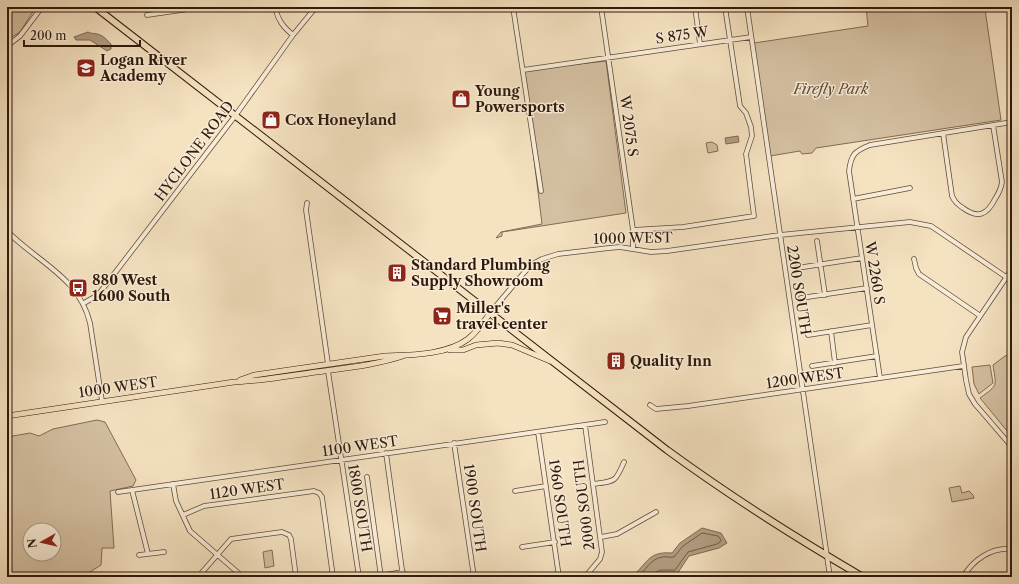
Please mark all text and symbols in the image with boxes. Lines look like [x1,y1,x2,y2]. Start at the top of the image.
scale bar [24,22,140,48]
street label: S 875 W [654,22,710,48]
text: 200 m [30,28,67,43]
place label: Logan River Academy [99,51,187,85]
school or university icon: Logan River Academy [75,57,97,79]
park label: Firefly Park [792,80,869,98]
place label: Young Powersports [474,82,565,116]
shop icon: Young Powersports [450,88,472,110]
street label: W 2075 S [616,93,642,158]
street label: HYCLONE ROAD [150,97,238,205]
shop icon: Cox Honeyland [260,109,282,131]
place label: Cox Honeyland [285,111,397,129]
street label: 1000 WEST [593,228,673,248]
street label: W 2260 S [861,239,889,306]
street label: 2200 SOUTH [783,244,815,336]
place label: Standard Plumbing Supply Showroom [411,256,551,290]
building icon: Standard Plumbing Supply Showroom [386,262,408,284]
place label: 880 West 1600 South [92,271,171,305]
bus stop icon: 880 West 1600 South [67,277,89,299]
place label: Miller's travel center [456,299,548,333]
supermarket icon: Miller's travel center [431,305,453,327]
building icon: Quality Inn [605,350,627,372]
place label: Quality Inn [630,352,712,370]
street label: 1200 WEST [765,364,846,392]
street label: 1000 WEST [77,372,159,401]
street label: 1100 WEST [321,432,400,460]
street label: 1960 SOUTH [545,458,575,548]
street label: 2000 SOUTH [569,458,599,552]
street label: 1800 SOUTH [344,463,376,553]
street label: 1900 SOUTH [460,463,490,553]
street label: 1120 WEST [208,475,286,503]
north arrow [22,522,62,562]
text: N [24,537,40,549]

